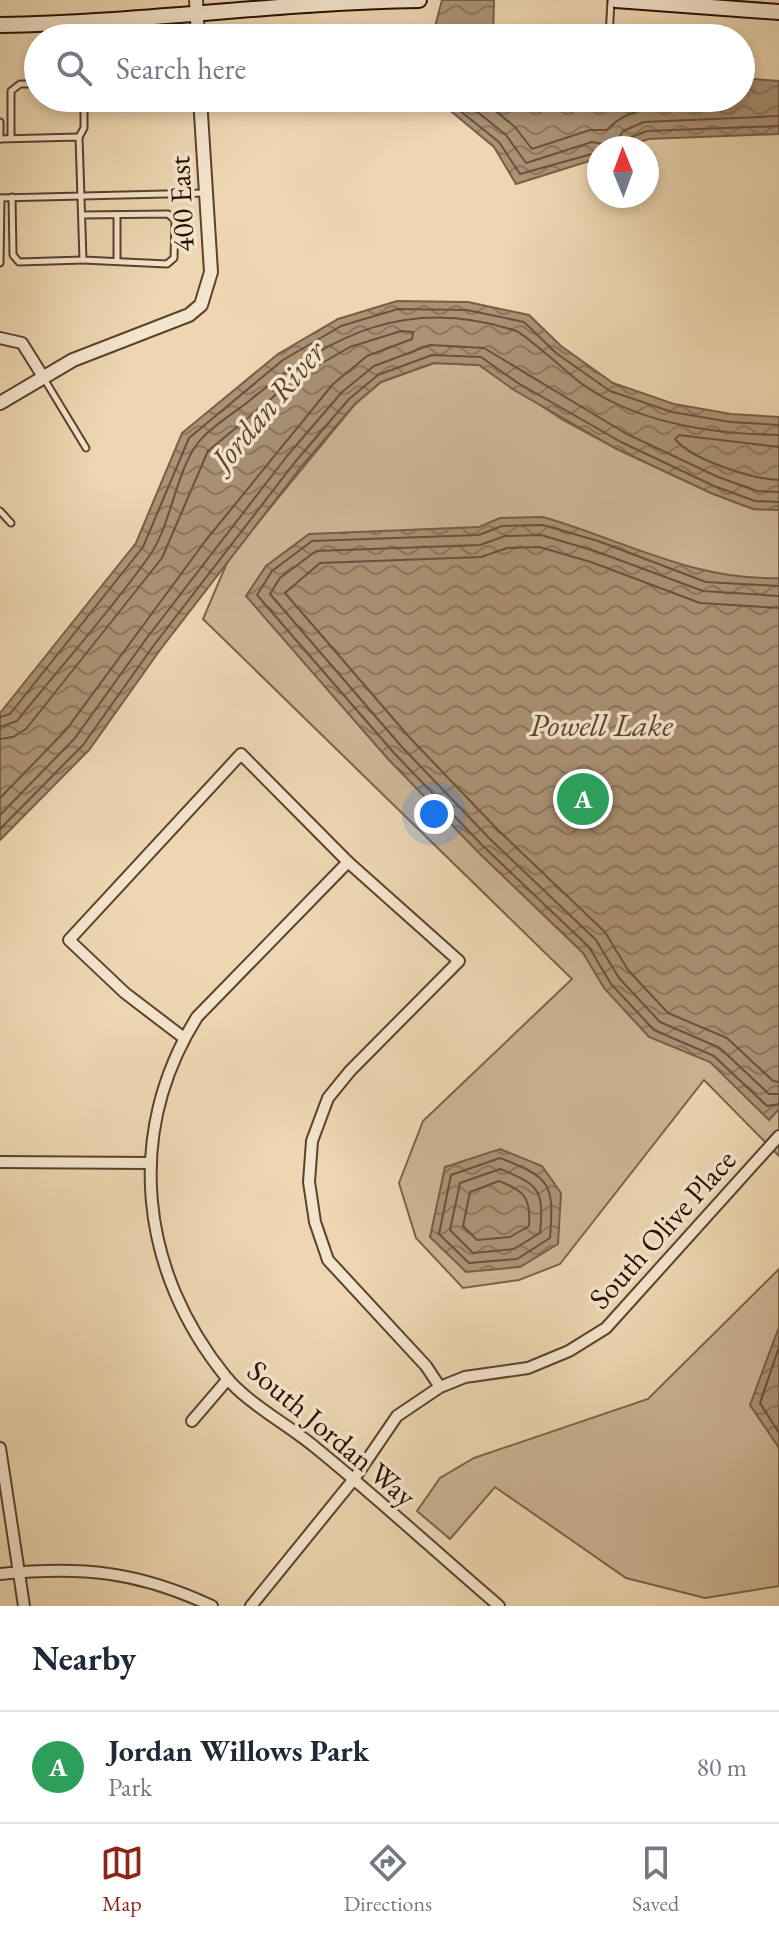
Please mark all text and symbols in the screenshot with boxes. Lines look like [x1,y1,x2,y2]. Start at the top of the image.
search box [24,24,755,112]
icon: search [52,46,96,90]
text: Search here [116,49,246,88]
north arrow [587,136,659,208]
street label: 400 East [159,154,203,253]
water label: Jordan River [198,330,335,483]
water label: Powell Lake [529,704,674,746]
pin: A [557,769,609,829]
your location [414,794,454,834]
street label: South Olive Place [580,1141,744,1317]
street label: South Jordan Way [239,1351,425,1516]
text: Nearby [32,1636,136,1680]
text: Jordan Willows Park [108,1731,369,1770]
text: A [49,1750,67,1784]
text: 80 m [697,1750,747,1784]
text: Park [108,1770,152,1804]
tab: Map [100,1841,144,1918]
tab: Directions [344,1841,432,1918]
tab: Saved [632,1841,679,1918]

